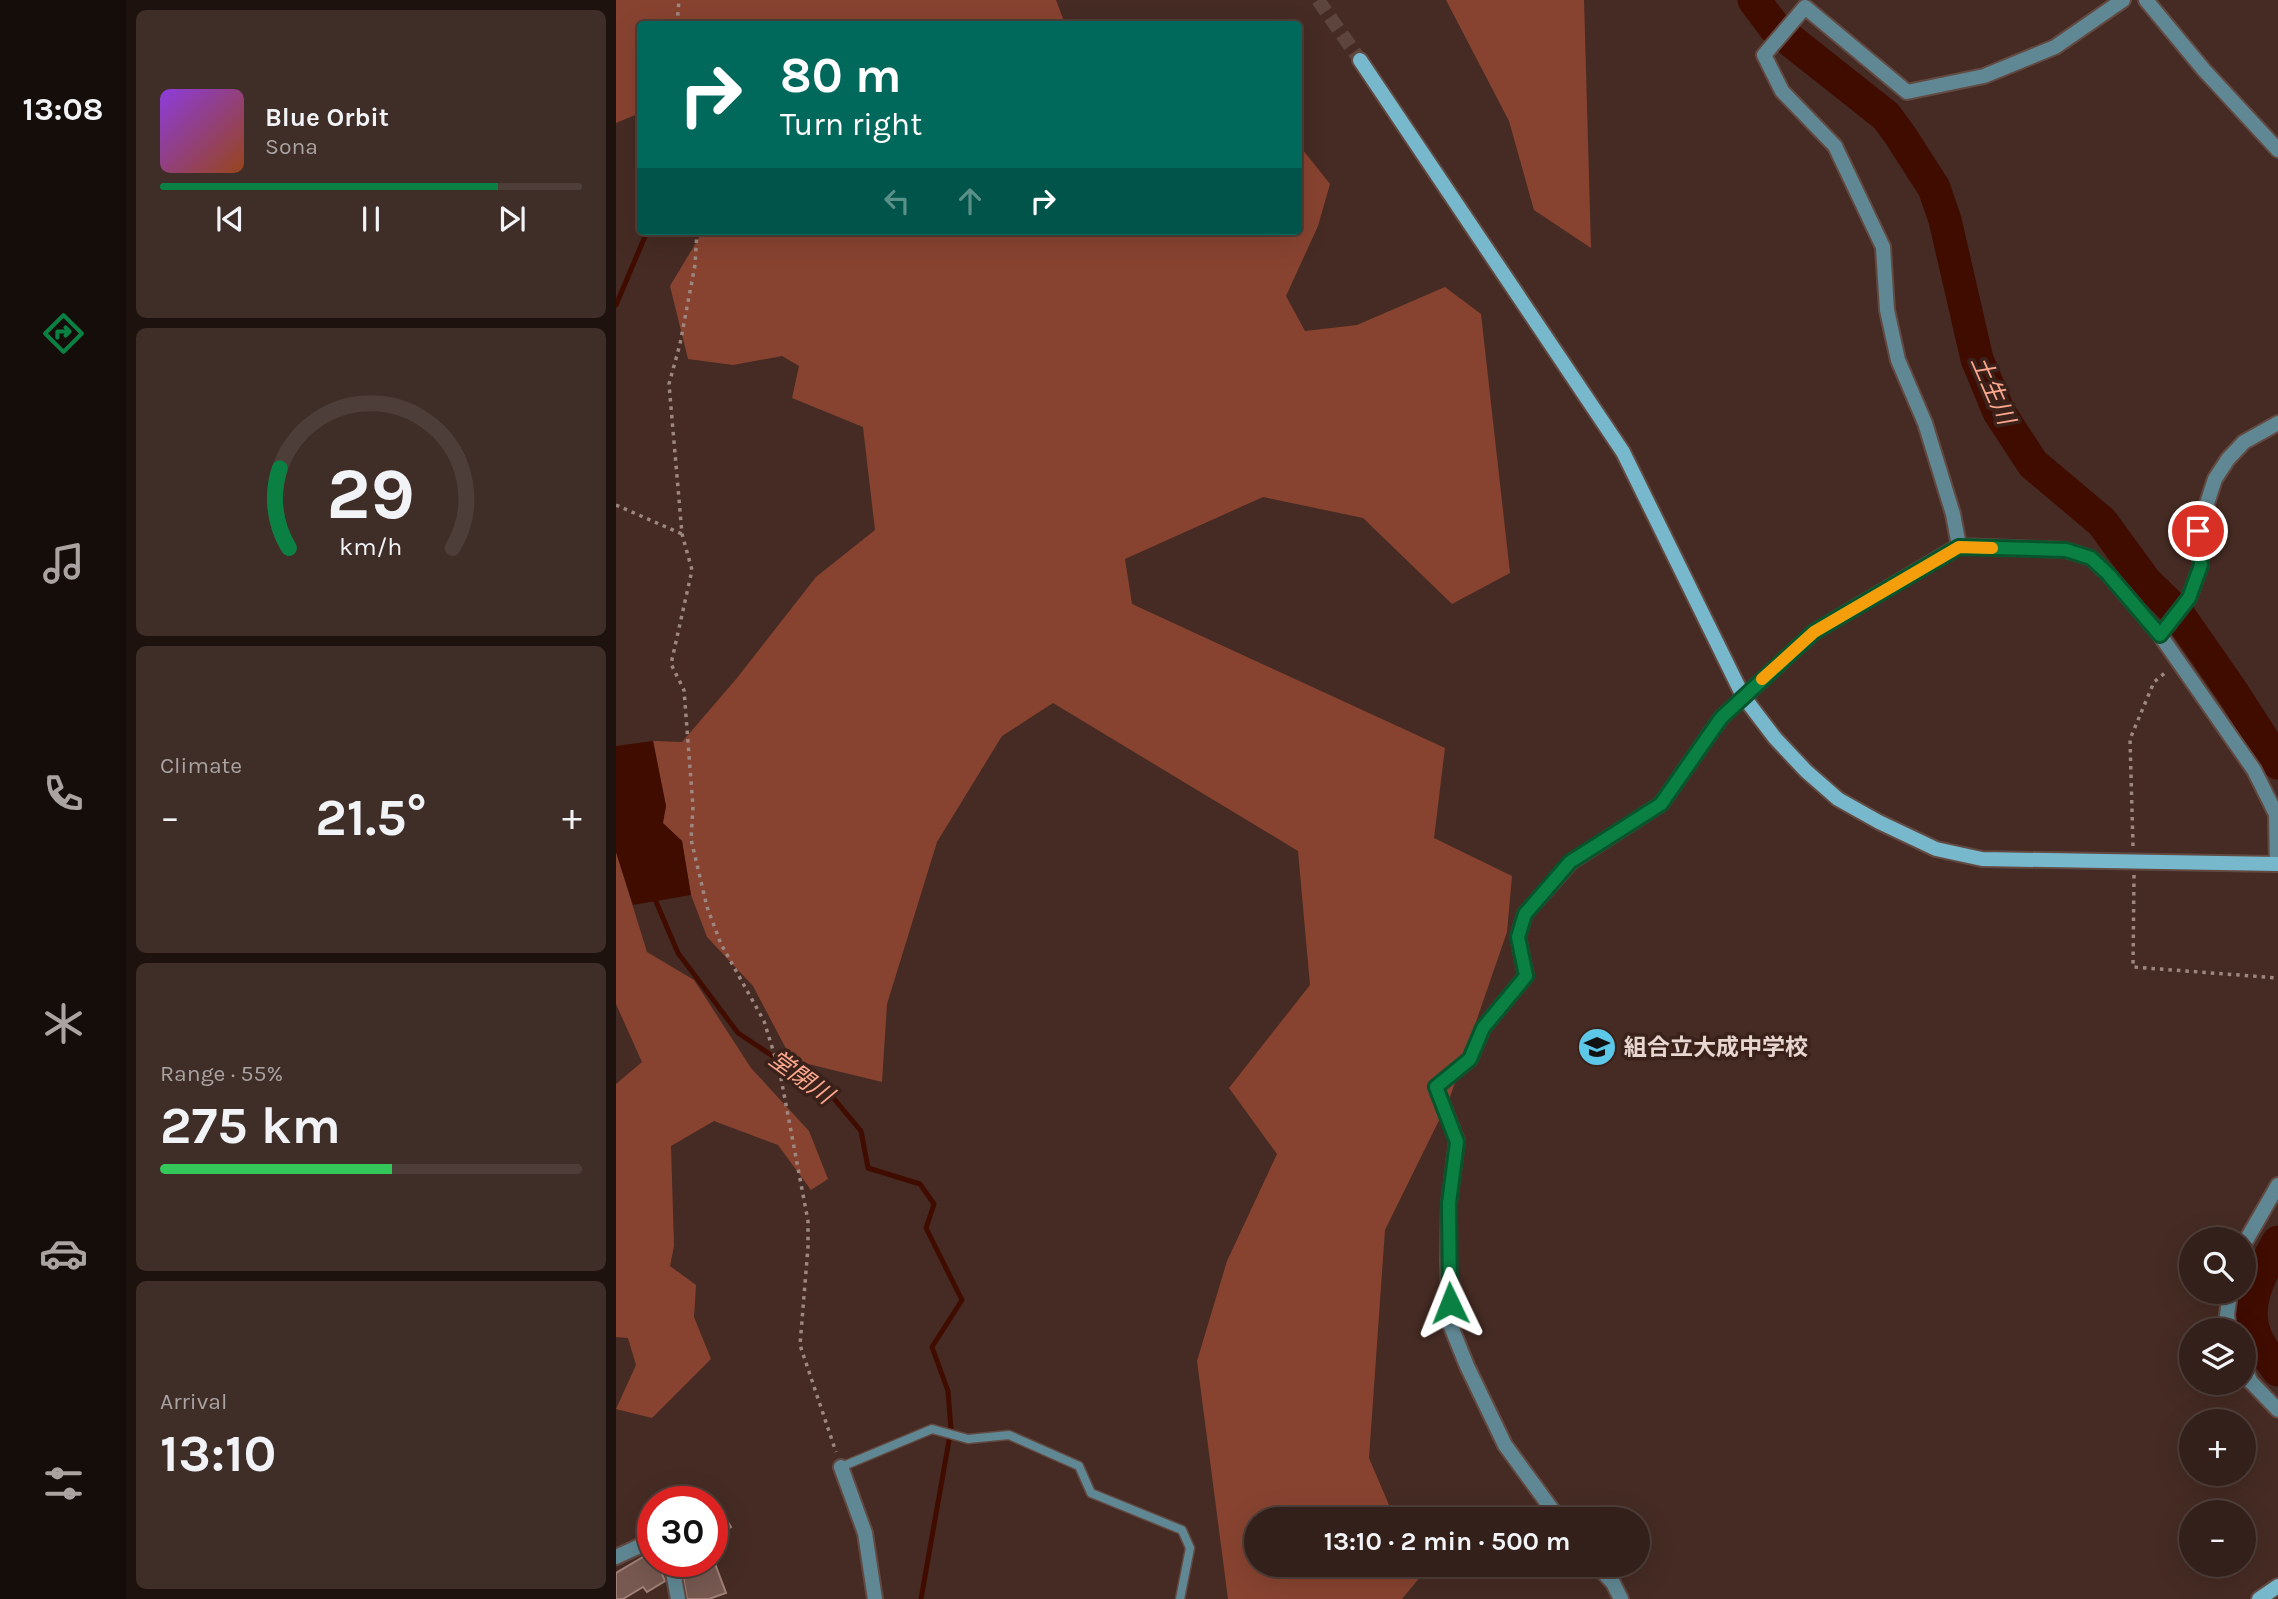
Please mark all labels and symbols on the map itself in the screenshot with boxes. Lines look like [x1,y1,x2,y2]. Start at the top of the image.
water label: 土生川 [1966,351,2022,431]
pin [2168,501,2228,561]
school or university icon: 組合立大成中学校 [1576,1026,1618,1068]
place label: 組合立大成中学校 [1624,1034,1808,1061]
water label: 堂閉川 [764,1045,841,1111]
position arrow [1413,1266,1487,1340]
speed limit sign: 30 [637,1486,728,1577]

